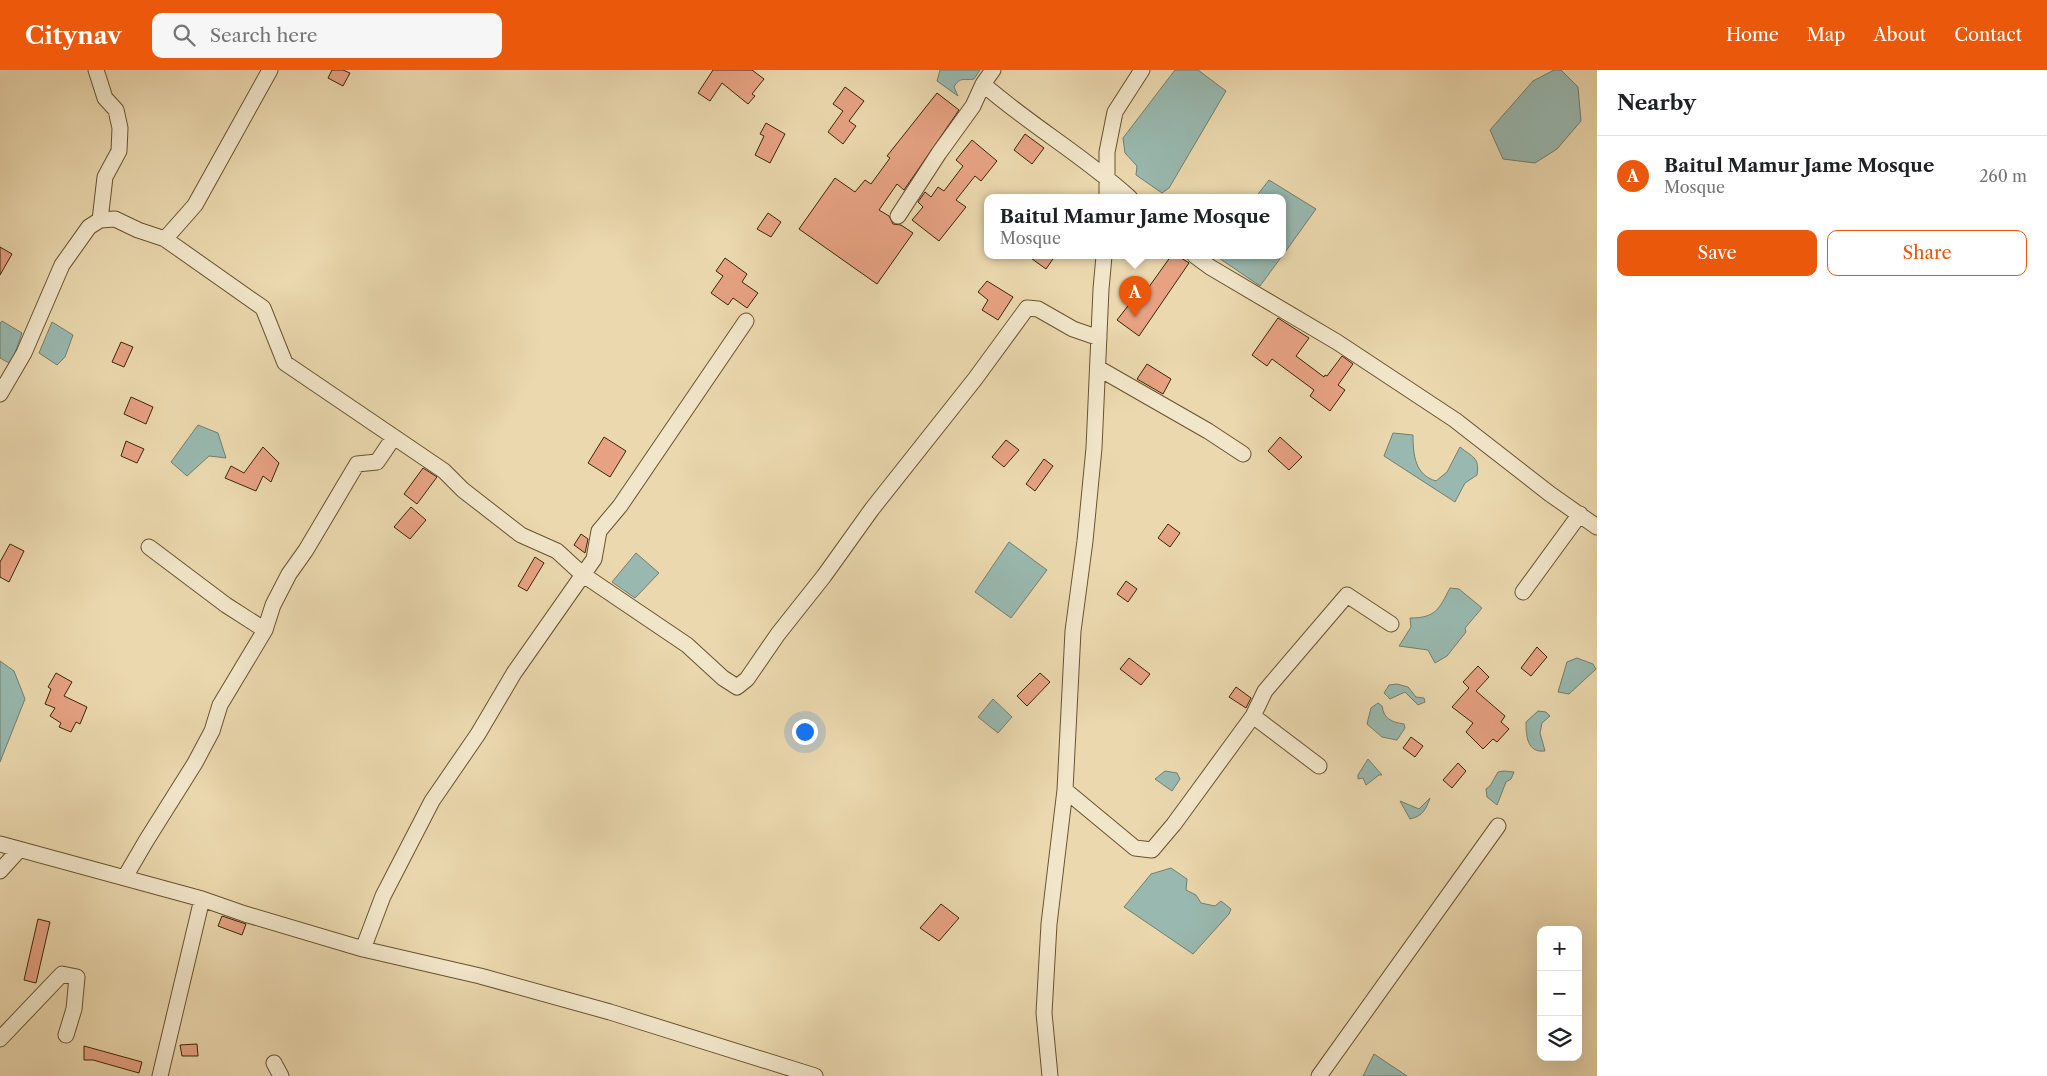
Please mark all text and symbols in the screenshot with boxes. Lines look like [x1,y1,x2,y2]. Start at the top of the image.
search box [152,13,502,58]
text: Citynav [25,21,122,50]
icon: search [170,21,198,49]
text: Search here [210,24,317,47]
text: Home [1726,24,1779,46]
text: Map [1807,24,1845,46]
text: About [1873,24,1926,46]
text: Contact [1954,24,2022,46]
text: Nearby [1617,90,1696,115]
text: Baitul Mamur Jame Mosque [1664,154,1934,177]
text: A [1627,166,1639,186]
text: 260 m [1979,166,2027,186]
text: Mosque [1664,177,1725,197]
popup [984,194,1286,259]
text: Baitul Mamur Jame Mosque [1000,205,1270,228]
text: Mosque [1000,228,1061,248]
button: Save [1617,230,1817,276]
button: Share [1827,230,2027,276]
pin: A [1119,276,1151,317]
your location [792,719,818,745]
map controls [1537,926,1582,1061]
button: + [1537,926,1582,971]
button: − [1537,971,1582,1016]
button: layers [1537,1016,1582,1061]

